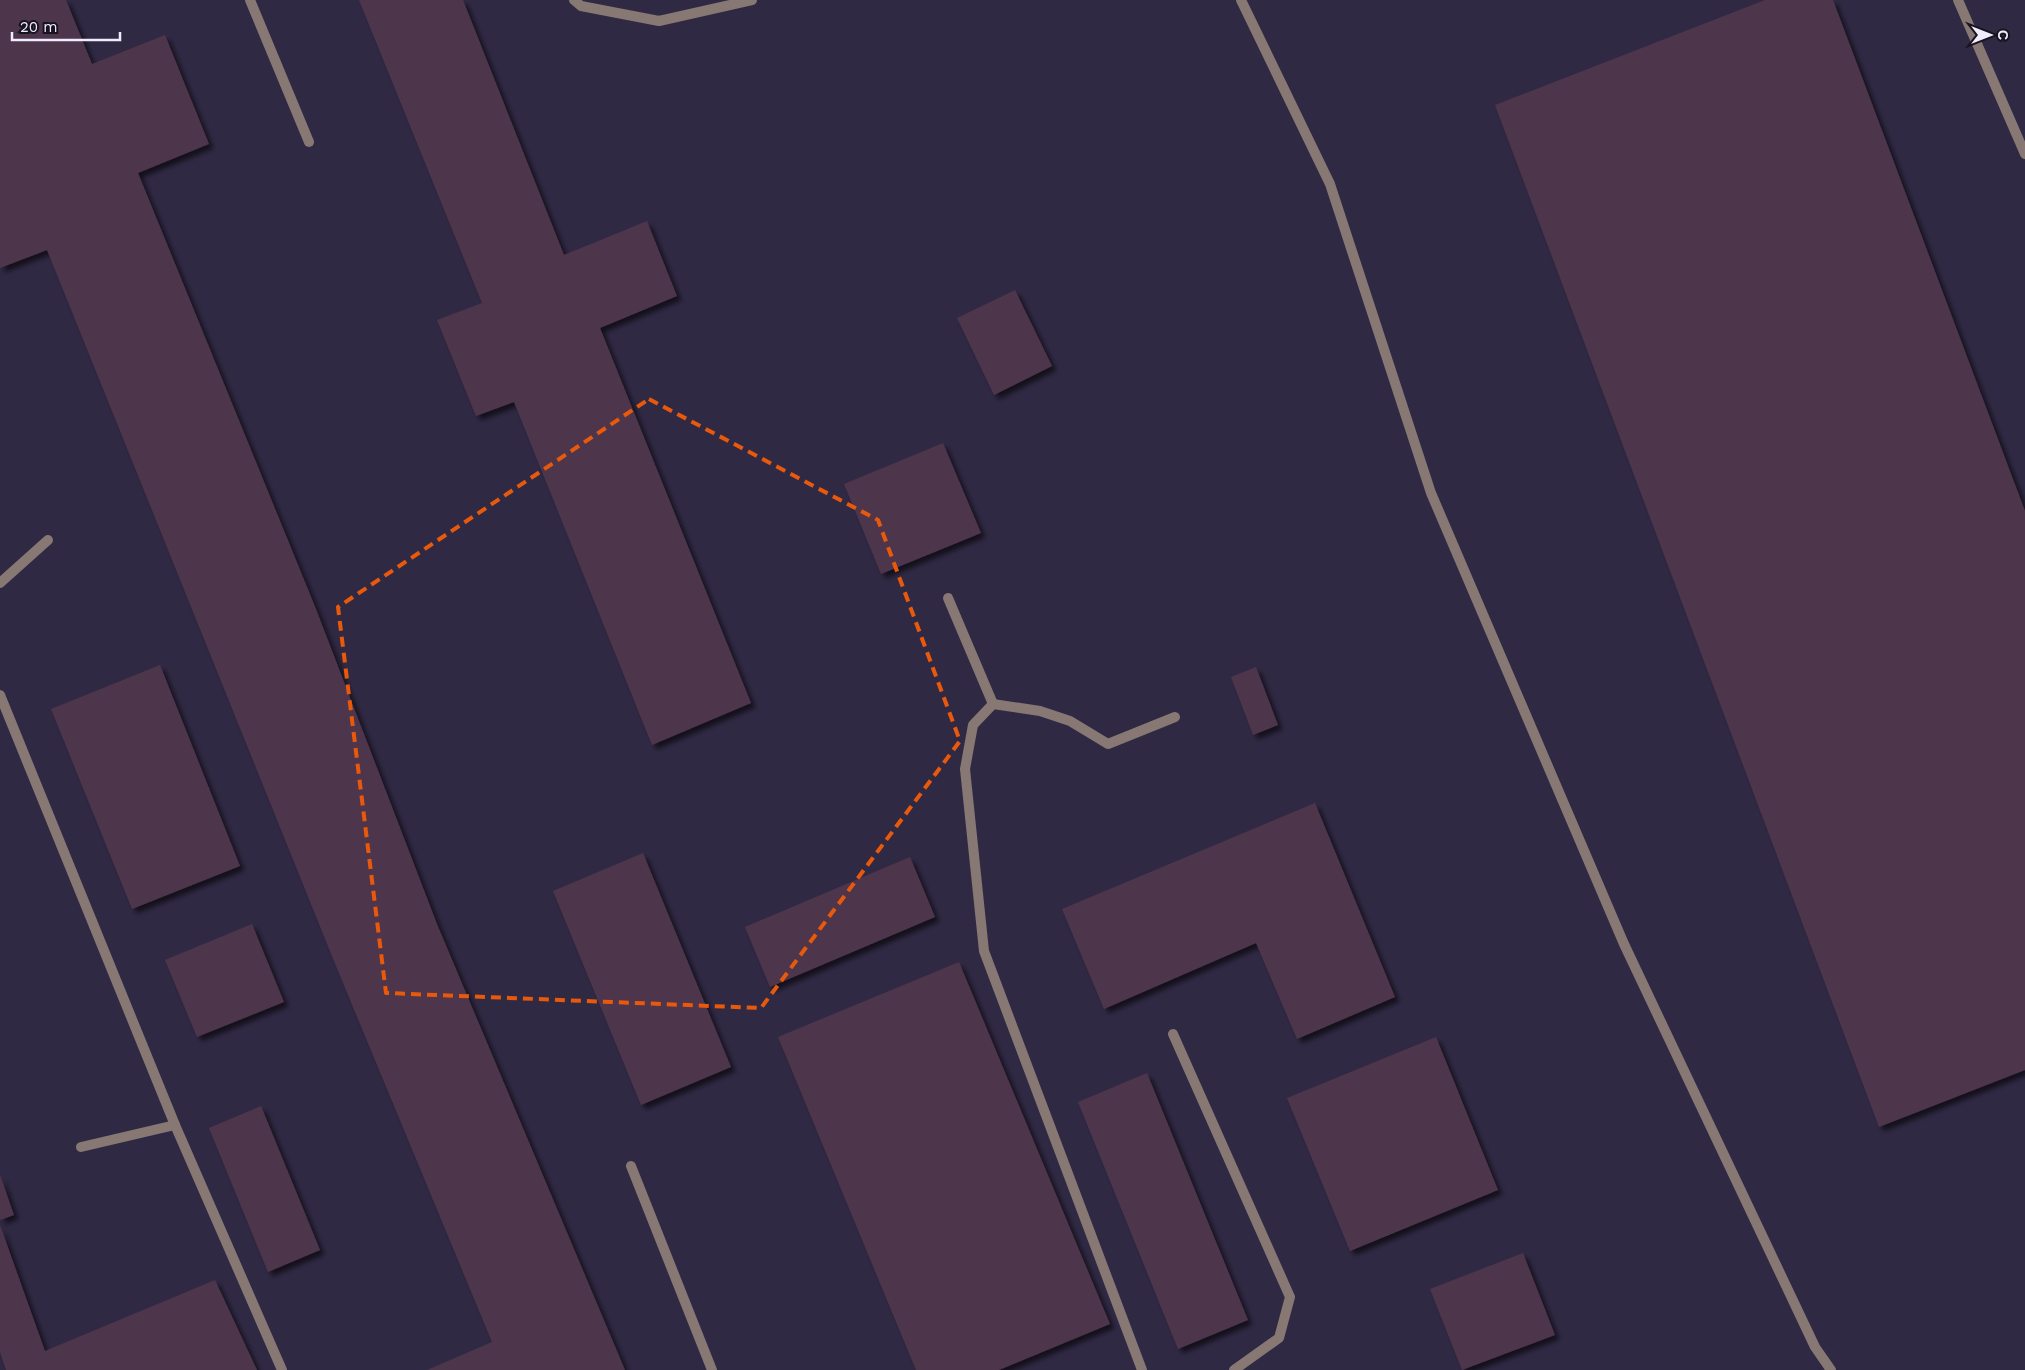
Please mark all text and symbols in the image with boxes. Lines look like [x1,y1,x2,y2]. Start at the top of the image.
scale bar [12,10,120,42]
north arrow [1965,10,2015,60]
text: 20 m [20,18,58,36]
text: С [1995,30,2011,40]

